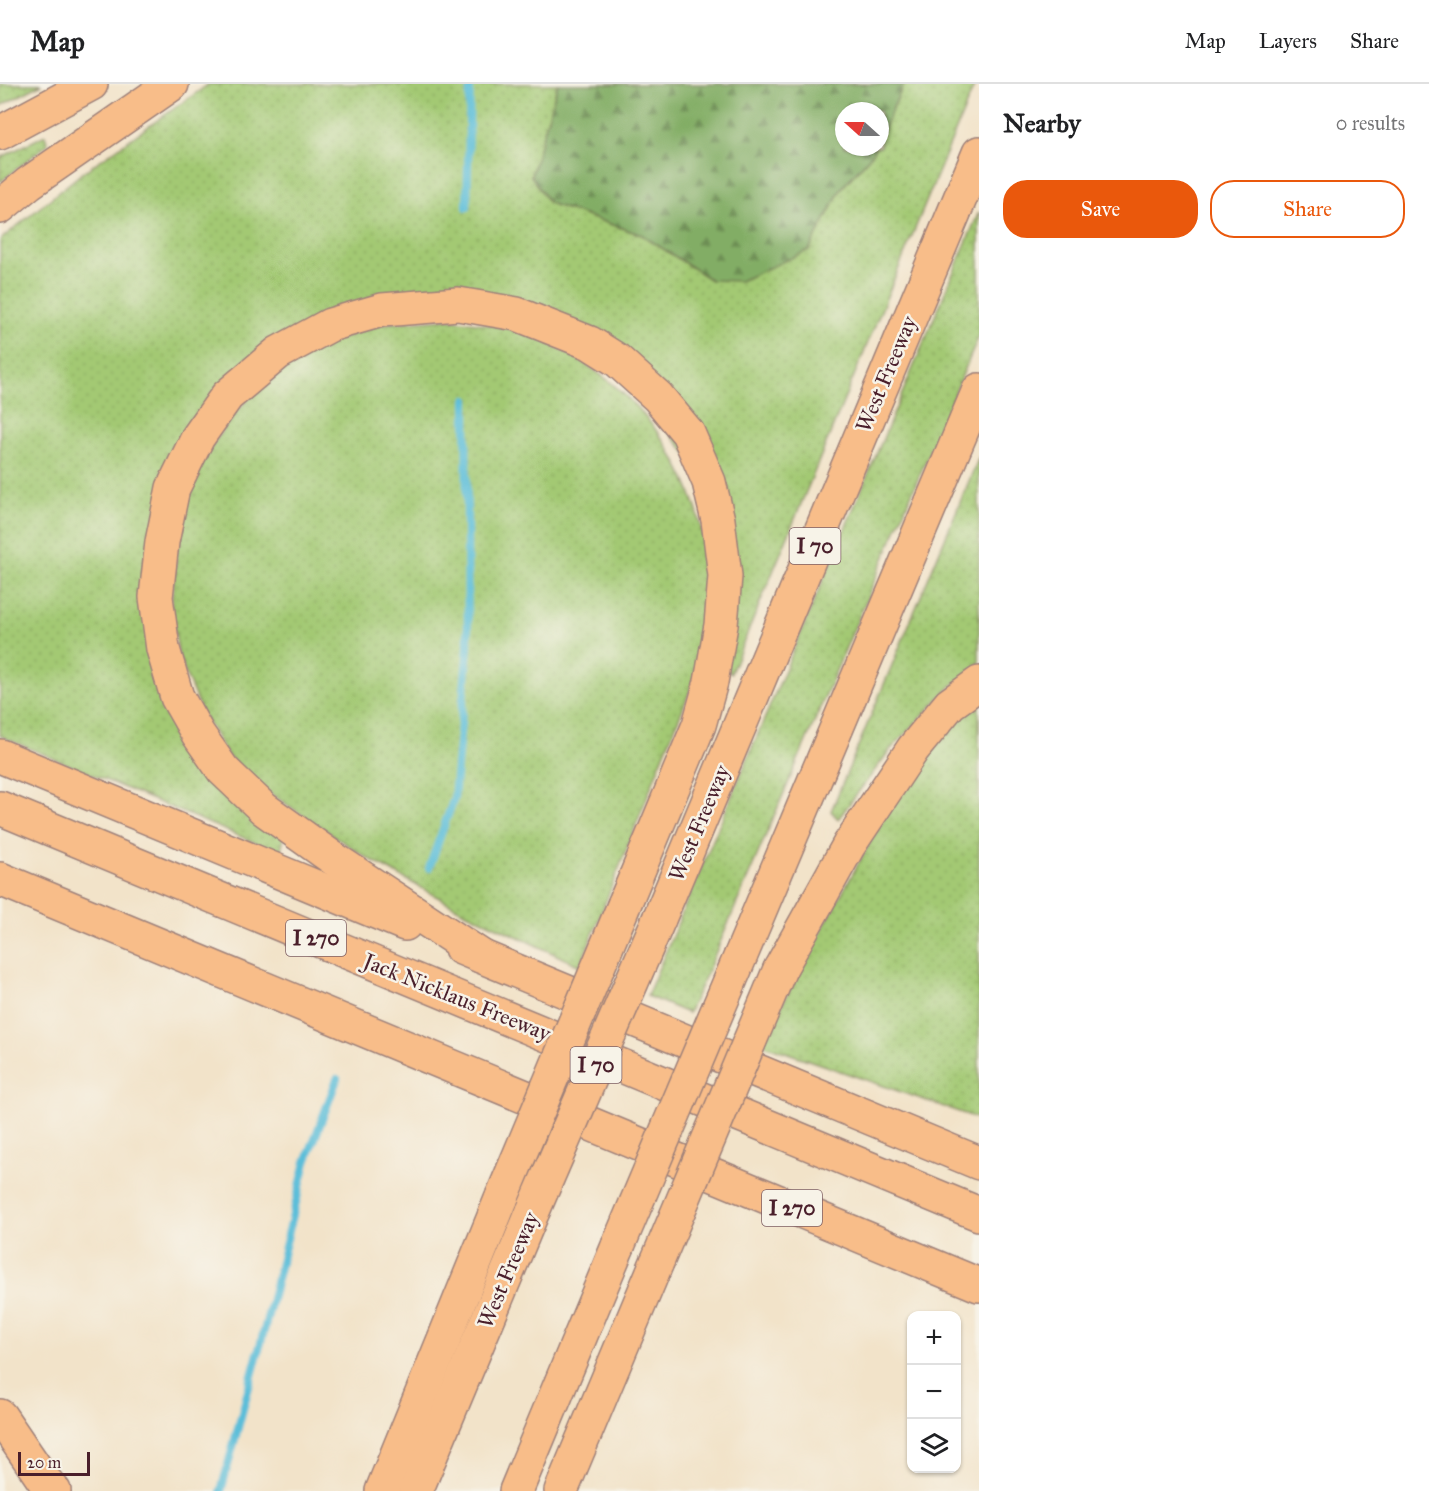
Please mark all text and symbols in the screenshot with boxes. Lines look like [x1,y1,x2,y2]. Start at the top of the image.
text: Map [30,24,85,59]
text: Map [1185,28,1226,54]
text: Layers [1259,28,1317,54]
text: Share [1350,28,1399,54]
north arrow [835,102,889,156]
text: Nearby [1003,107,1081,139]
text: 0 results [1336,111,1405,135]
button: Save [1003,180,1198,238]
button: Share [1210,180,1405,238]
street label: West Freeway [849,311,923,436]
road number: I 70 [790,528,840,564]
street label: West Freeway [662,760,736,885]
road number: I 270 [286,920,346,956]
street label: Jack Nicklaus Freeway [358,946,555,1047]
road number: I 70 [570,1047,622,1083]
road number: I 270 [762,1190,822,1226]
street label: West Freeway [471,1207,545,1332]
map controls [907,1311,961,1473]
button: + [907,1311,961,1365]
button: − [907,1365,961,1419]
button: layers [907,1419,961,1473]
scale bar [18,1449,90,1476]
text: 20 m [27,1453,61,1472]

